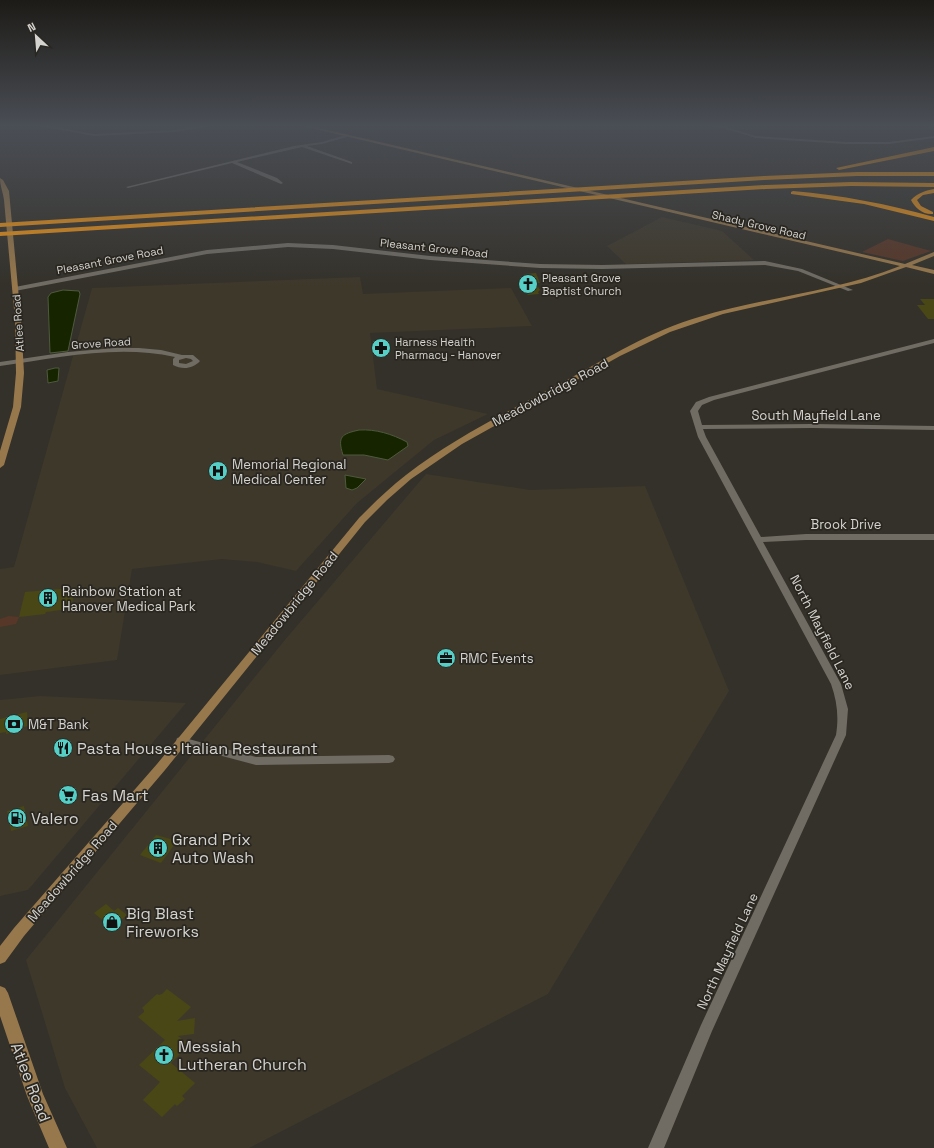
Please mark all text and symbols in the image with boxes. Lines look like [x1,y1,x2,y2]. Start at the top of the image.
north arrow [16,16,56,56]
text: N [25,19,38,35]
street label: Shady Grove Road [711,207,807,243]
street label: Pleasant Grove Road [379,235,489,261]
street label: Pleasant Grove Road [55,243,165,277]
place label: Pleasant Grove Baptist Church [542,271,622,298]
church icon: Pleasant Grove Baptist Church [517,273,539,295]
street label: Atlee Road [9,294,27,352]
street label: Grove Road [71,334,131,352]
place label: Harness Health Pharmacy - Hanover [395,335,501,362]
pharmacy icon: Harness Health Pharmacy - Hanover [370,337,392,359]
street label: Meadowbridge Road [489,355,611,430]
street label: South Mayfield Lane [751,407,881,424]
place label: Memorial Regional Medical Center [232,456,346,488]
hospital icon: Memorial Regional Medical Center [207,460,229,482]
street label: Brook Drive [811,516,881,533]
street label: Meadowbridge Road [247,548,342,659]
street label: North Mayfield Lane [786,572,859,693]
place label: Rainbow Station at Hanover Medical Park [62,583,196,615]
building icon: Rainbow Station at Hanover Medical Park [37,587,59,609]
office icon: RMC Events [435,647,457,669]
place label: RMC Events [460,650,534,667]
bank icon: M&T Bank [3,713,25,735]
place label: M&T Bank [28,716,89,733]
restaurant icon: Pasta House: Italian Restaurant [52,737,74,759]
place label: Pasta House: Italian Restaurant [77,738,318,759]
supermarket icon: Fas Mart [57,784,79,806]
place label: Fas Mart [82,785,149,806]
fuel station icon: Valero [6,807,28,829]
place label: Valero [31,808,79,829]
street label: Meadowbridge Road [24,817,121,926]
place label: Grand Prix Auto Wash [172,829,254,868]
building icon: Grand Prix Auto Wash [147,837,169,859]
street label: North Mayfield Lane [693,890,762,1012]
place label: Big Blast Fireworks [126,903,199,942]
shop icon: Big Blast Fireworks [101,911,123,933]
place label: Messiah Lutheran Church [178,1036,307,1075]
street label: Atlee Road [6,1039,55,1125]
church icon: Messiah Lutheran Church [153,1044,175,1066]

